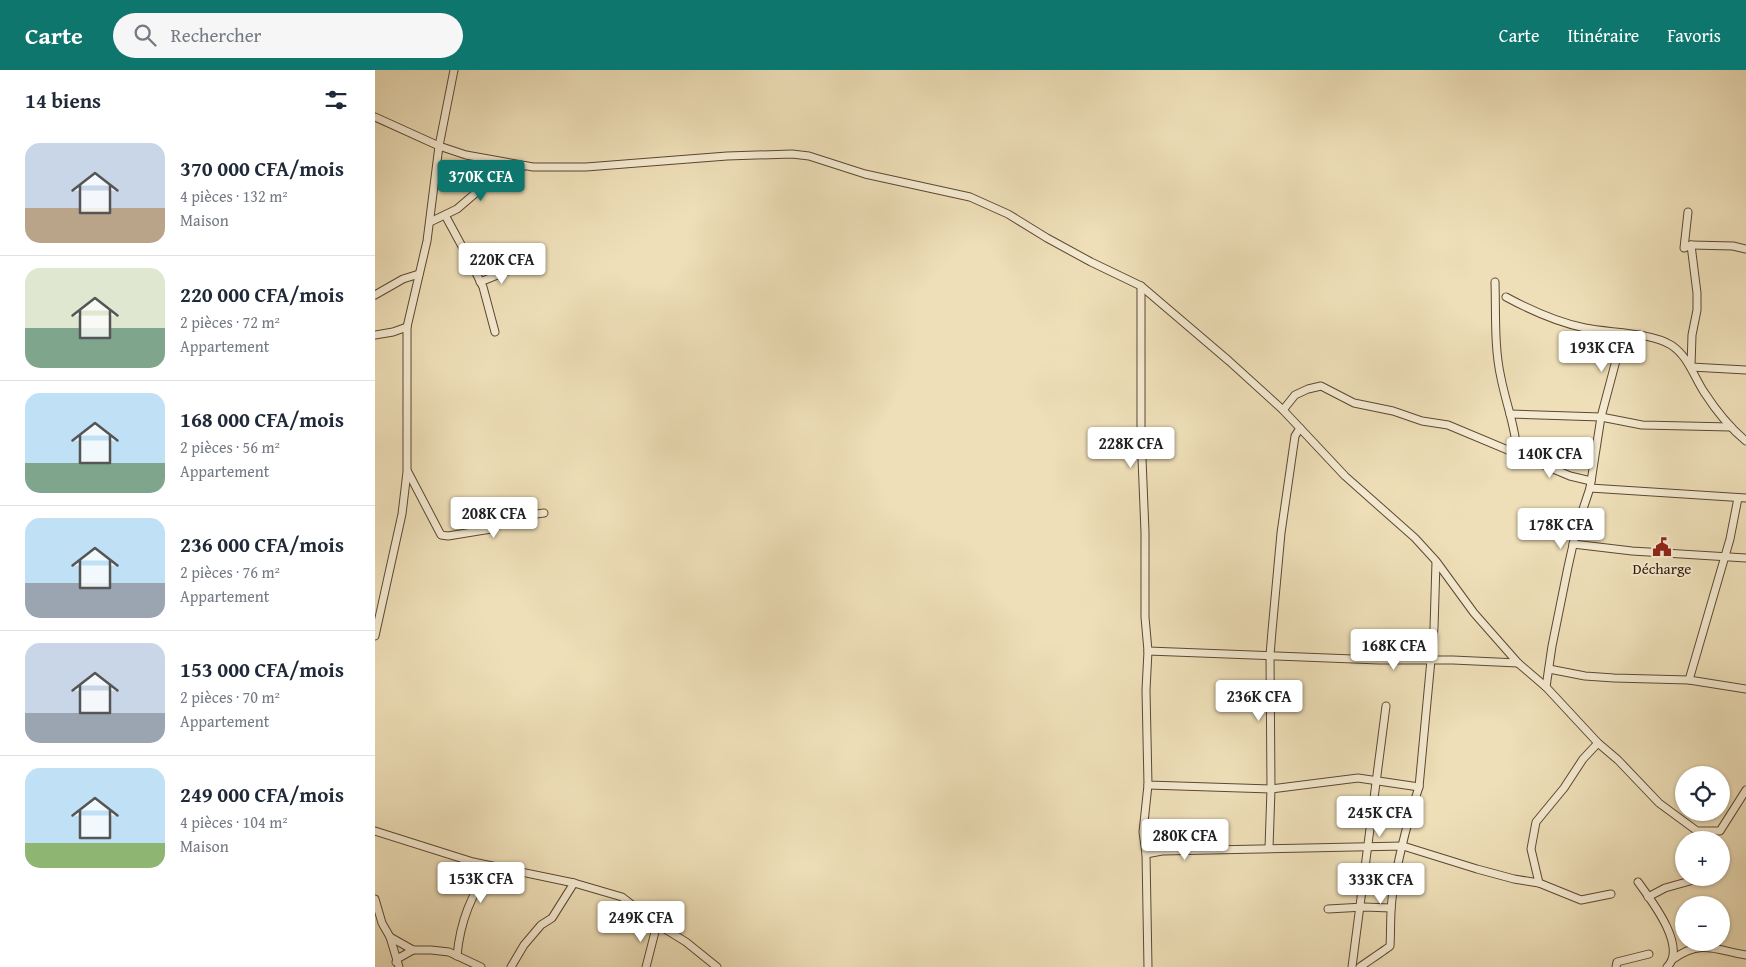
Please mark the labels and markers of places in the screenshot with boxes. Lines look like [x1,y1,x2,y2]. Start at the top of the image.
pin: 370K CFA [429,160,533,202]
pin: 220K CFA [450,242,554,285]
pin: 193K CFA [1550,330,1654,373]
pin: 228K CFA [1079,426,1183,469]
pin: 140K CFA [1498,436,1602,479]
pin: 208K CFA [442,496,546,539]
pin: 178K CFA [1509,508,1613,550]
public building icon: Décharge [1651,536,1673,558]
place label: Décharge [1633,558,1691,579]
pin: 168K CFA [1342,628,1446,671]
pin: 236K CFA [1207,680,1311,722]
pin: 245K CFA [1328,796,1432,838]
pin: 280K CFA [1133,818,1237,861]
pin: 153K CFA [429,862,533,904]
pin: 333K CFA [1329,862,1433,905]
pin: 249K CFA [589,900,693,943]

